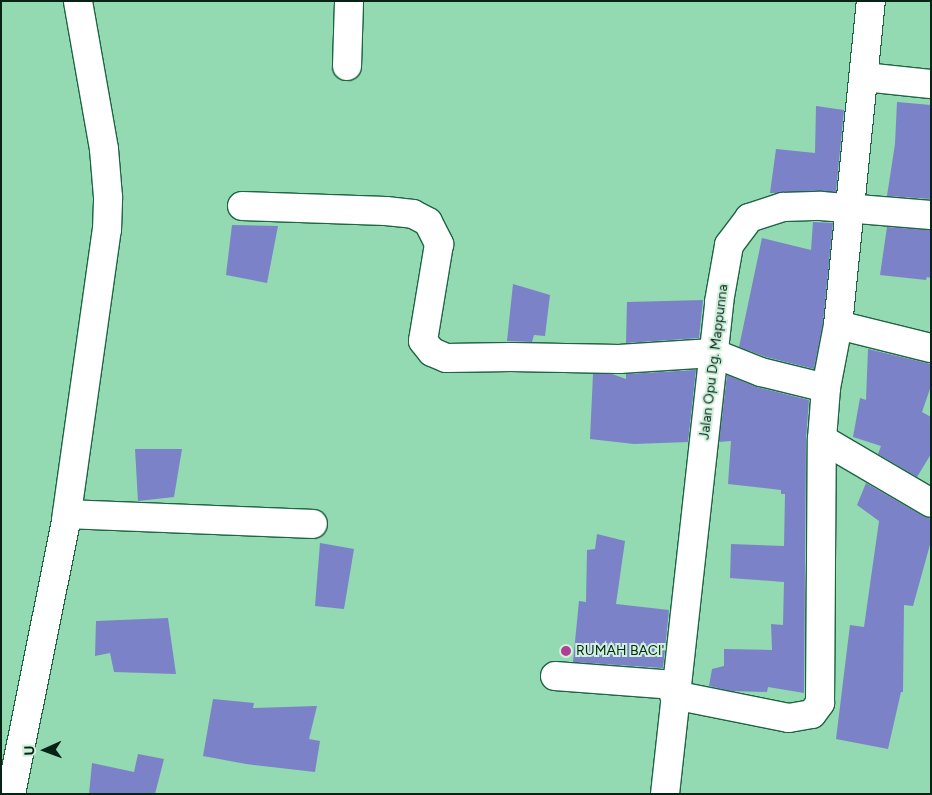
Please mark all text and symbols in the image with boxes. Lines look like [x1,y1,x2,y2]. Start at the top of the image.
street label: Jalan Opu Dg. Mappunna [696,283,732,441]
place label: RUMAH BACI' [576,643,664,659]
marker: RUMAH BACI' [560,645,572,657]
north arrow [20,725,70,775]
text: U [21,745,38,756]

